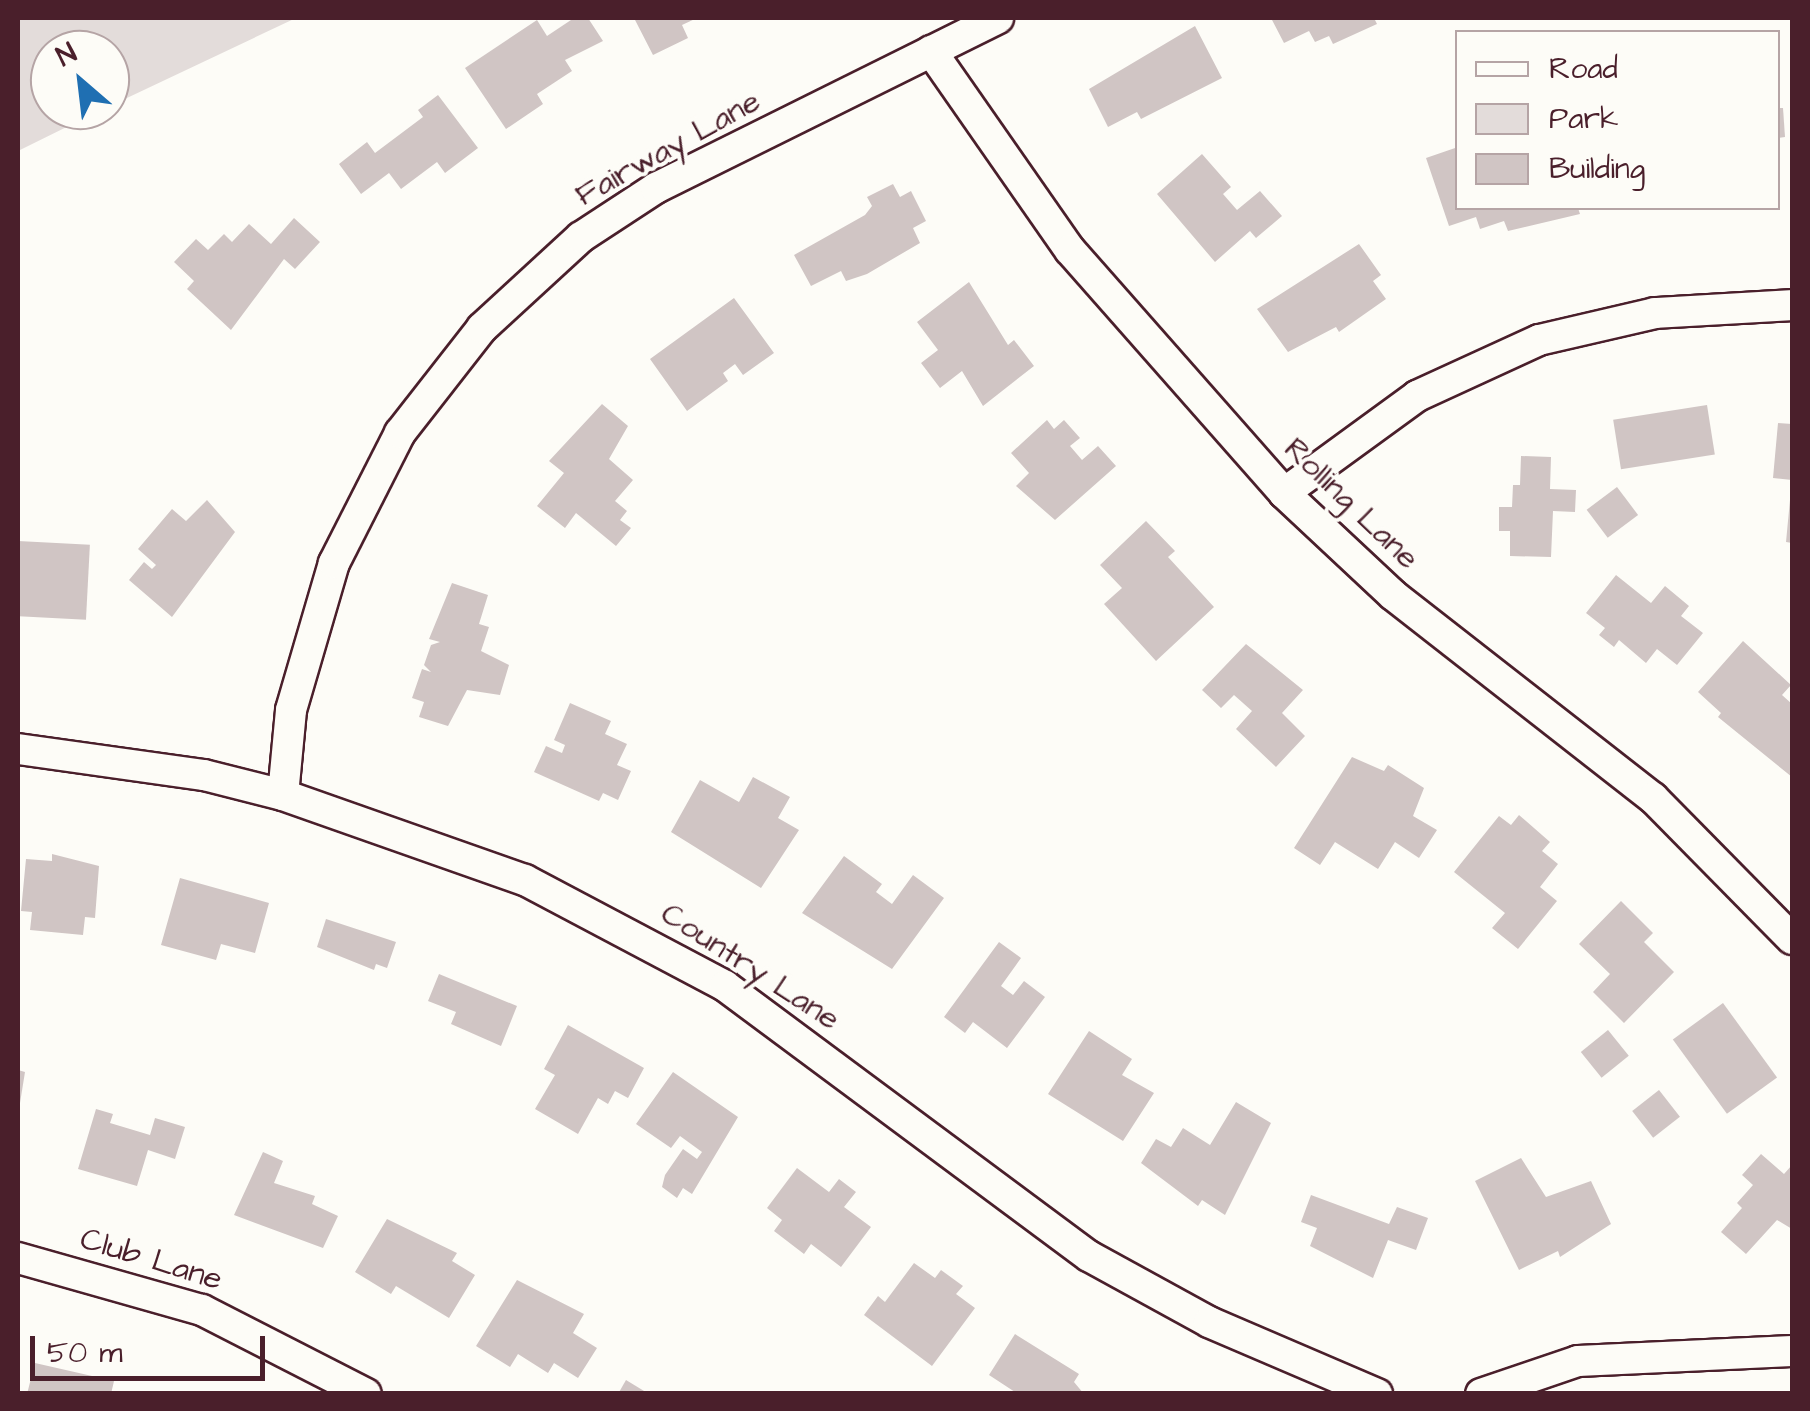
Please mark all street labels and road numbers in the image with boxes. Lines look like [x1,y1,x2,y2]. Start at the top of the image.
street label: Fairway Lane [569,82,767,216]
street label: Rolling Lane [1276,430,1426,578]
street label: Country Lane [653,895,847,1039]
street label: Club Lane [75,1220,227,1300]

